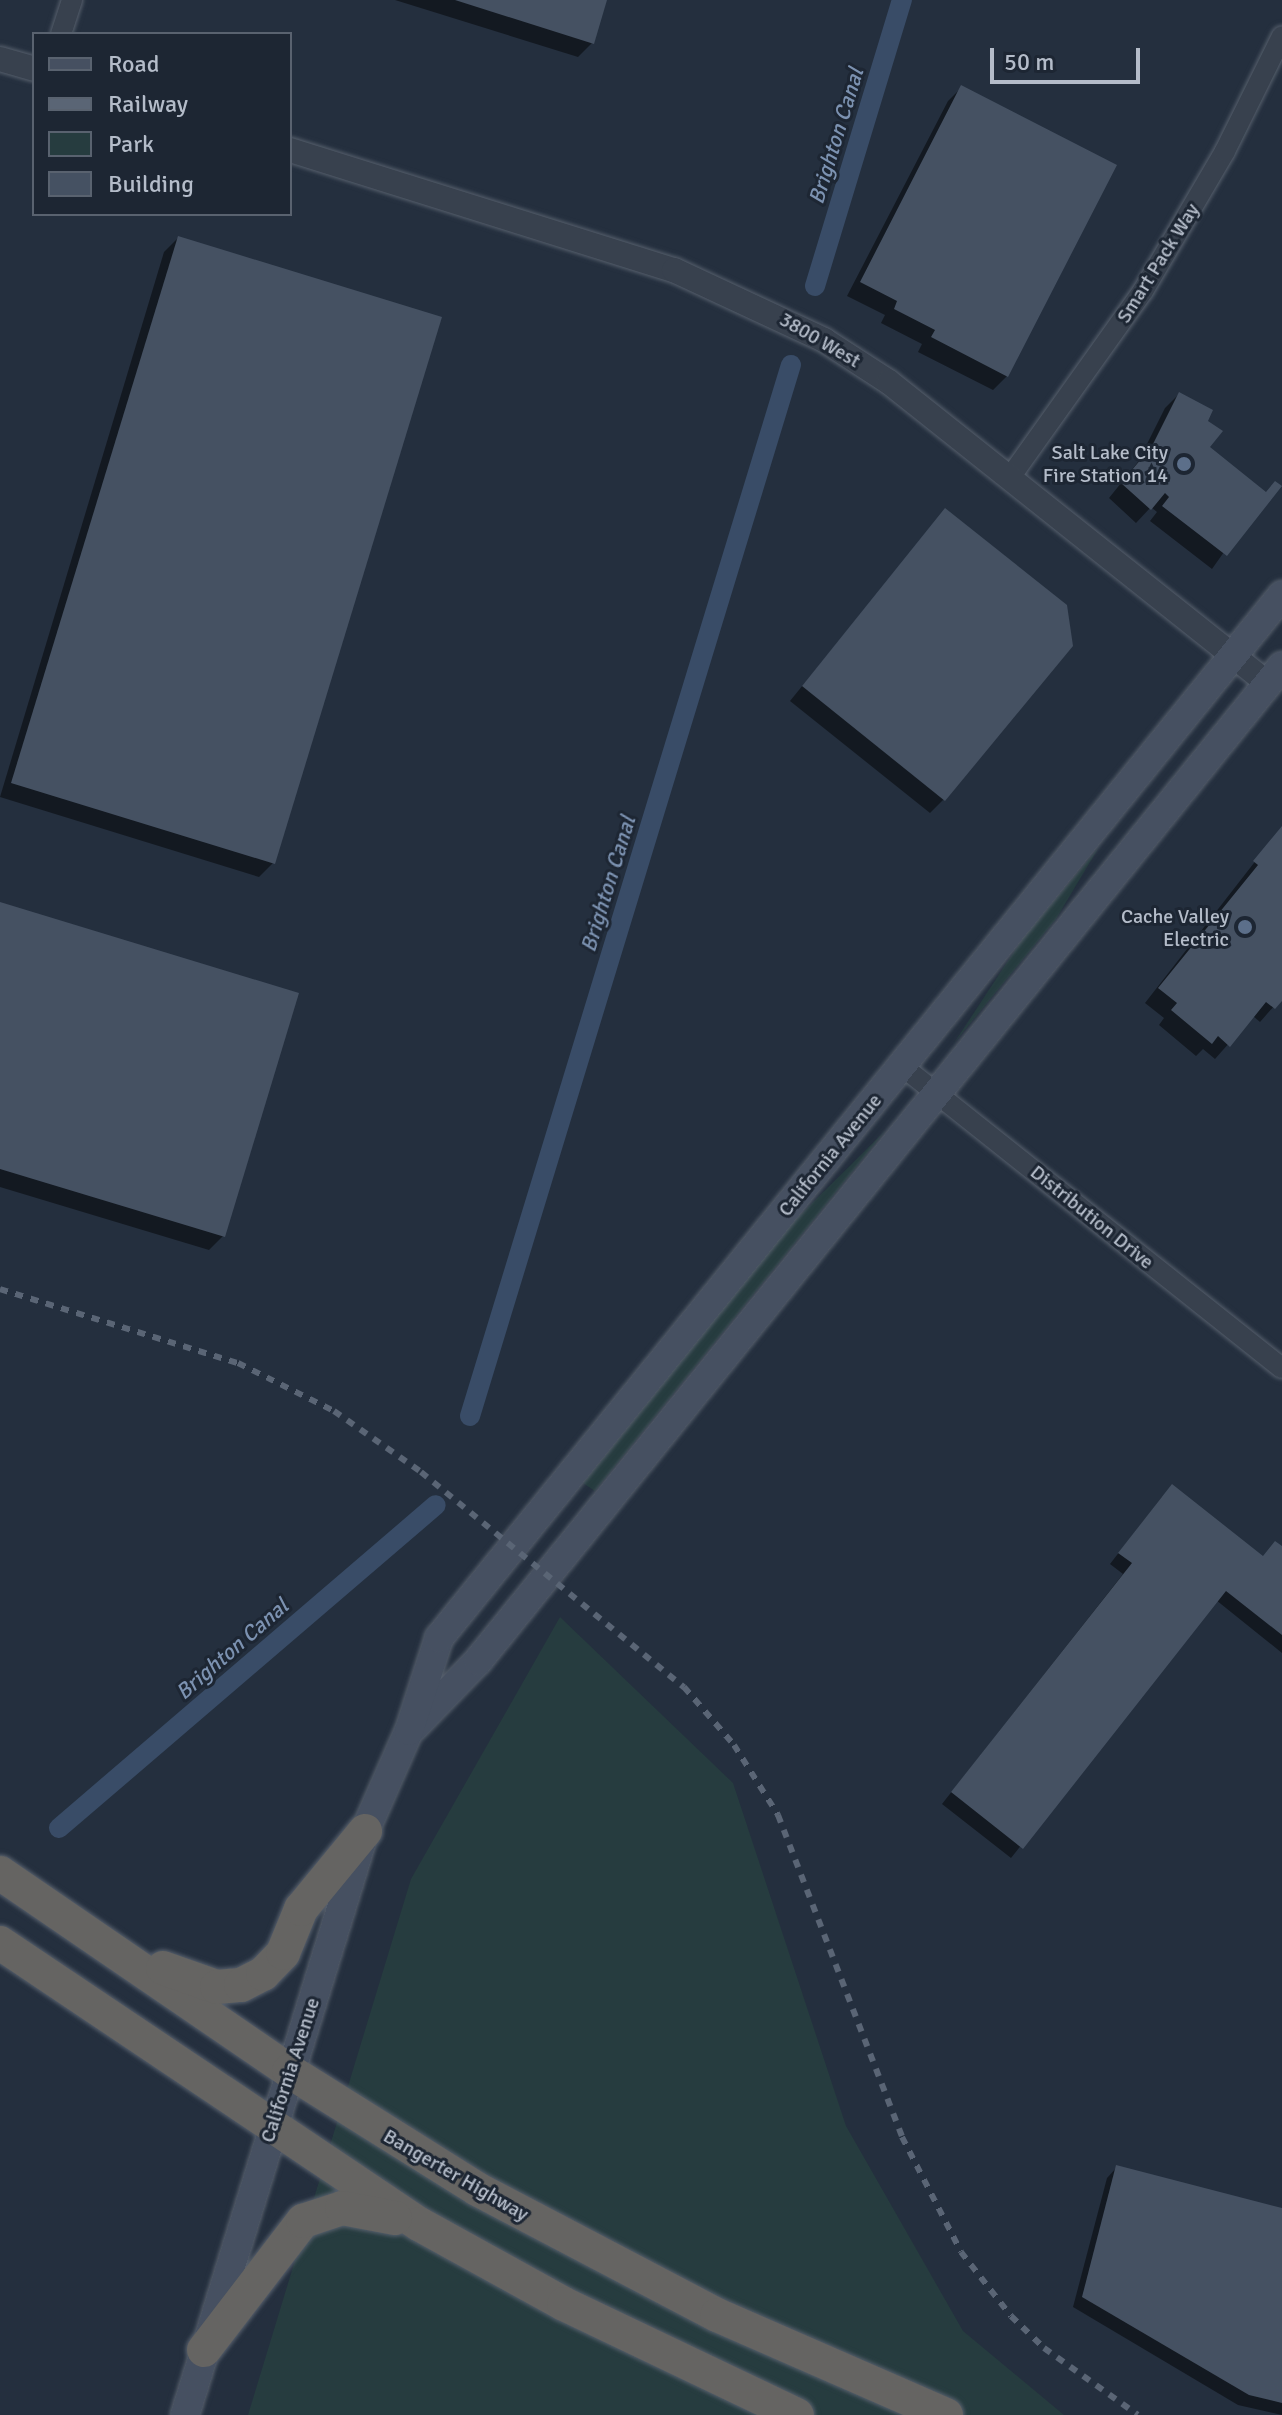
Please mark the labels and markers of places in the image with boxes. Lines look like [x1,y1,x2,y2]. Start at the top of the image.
place label: Salt Lake City Fire Station 14 [1043,440,1168,487]
marker: Salt Lake City Fire Station 14 [1175,455,1193,473]
place label: Cache Valley Electric [1121,904,1229,951]
marker: Cache Valley Electric [1236,918,1254,936]

